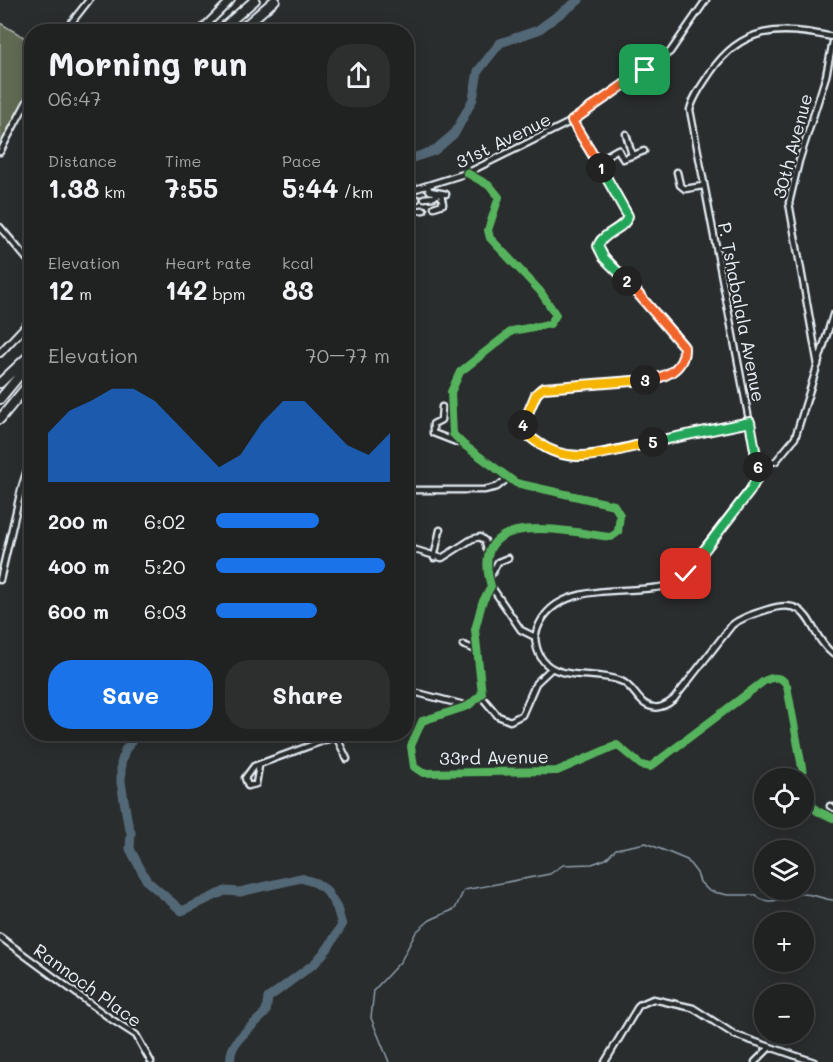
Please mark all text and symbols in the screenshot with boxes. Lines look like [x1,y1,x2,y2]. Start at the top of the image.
text: Morning run [48,41,248,84]
button: share [327,44,390,107]
pin [619,44,670,95]
icon: arrive [628,53,661,86]
text: 06:47 [48,85,101,111]
street label: 30th Avenue [766,91,818,201]
street label: 31st Avenue [451,107,555,173]
text: Distance [48,150,117,171]
text: Time [165,150,201,171]
text: Pace [282,150,321,171]
pin: 1 [586,153,616,183]
text: 1 [597,157,605,178]
text: 1.38 [48,171,99,205]
text: 7:55 [165,171,218,205]
text: 5:44 [282,171,338,205]
text: km [99,181,126,202]
text: /km [338,181,373,202]
street label: P. Tshabalala Avenue [713,220,771,404]
text: Elevation [48,252,120,273]
text: Heart rate [165,252,251,273]
text: kcal [282,252,314,273]
pin: 2 [612,266,642,296]
text: 2 [623,270,631,291]
text: 12 [48,273,74,307]
text: 142 [165,273,208,307]
text: 83 [282,273,314,307]
text: m [74,283,92,304]
text: bpm [208,283,245,304]
text: Elevation [48,342,138,368]
text: 70–77 m [306,342,390,368]
pin: 3 [630,365,660,395]
text: 3 [640,369,650,390]
pin: 4 [508,410,538,440]
text: 4 [518,414,528,435]
pin: 5 [638,427,668,457]
text: 5 [648,431,658,452]
pin: 6 [743,452,773,482]
text: 6 [753,456,763,477]
text: 200 m [48,508,108,534]
text: 6:02 [144,508,186,534]
pin [660,548,711,599]
text: 400 m [48,553,109,579]
text: 5:20 [144,553,185,579]
icon: check [669,557,702,590]
text: 600 m [48,598,109,624]
text: 6:03 [144,598,186,624]
button: Save [48,660,213,729]
button: Share [225,660,390,729]
street label: 33rd Avenue [439,744,549,770]
map controls [754,768,814,1044]
button: locate [754,768,814,828]
button: layers [754,840,814,900]
button: + [754,912,814,972]
street label: Rannoch Place [29,938,147,1032]
button: − [754,984,814,1044]

